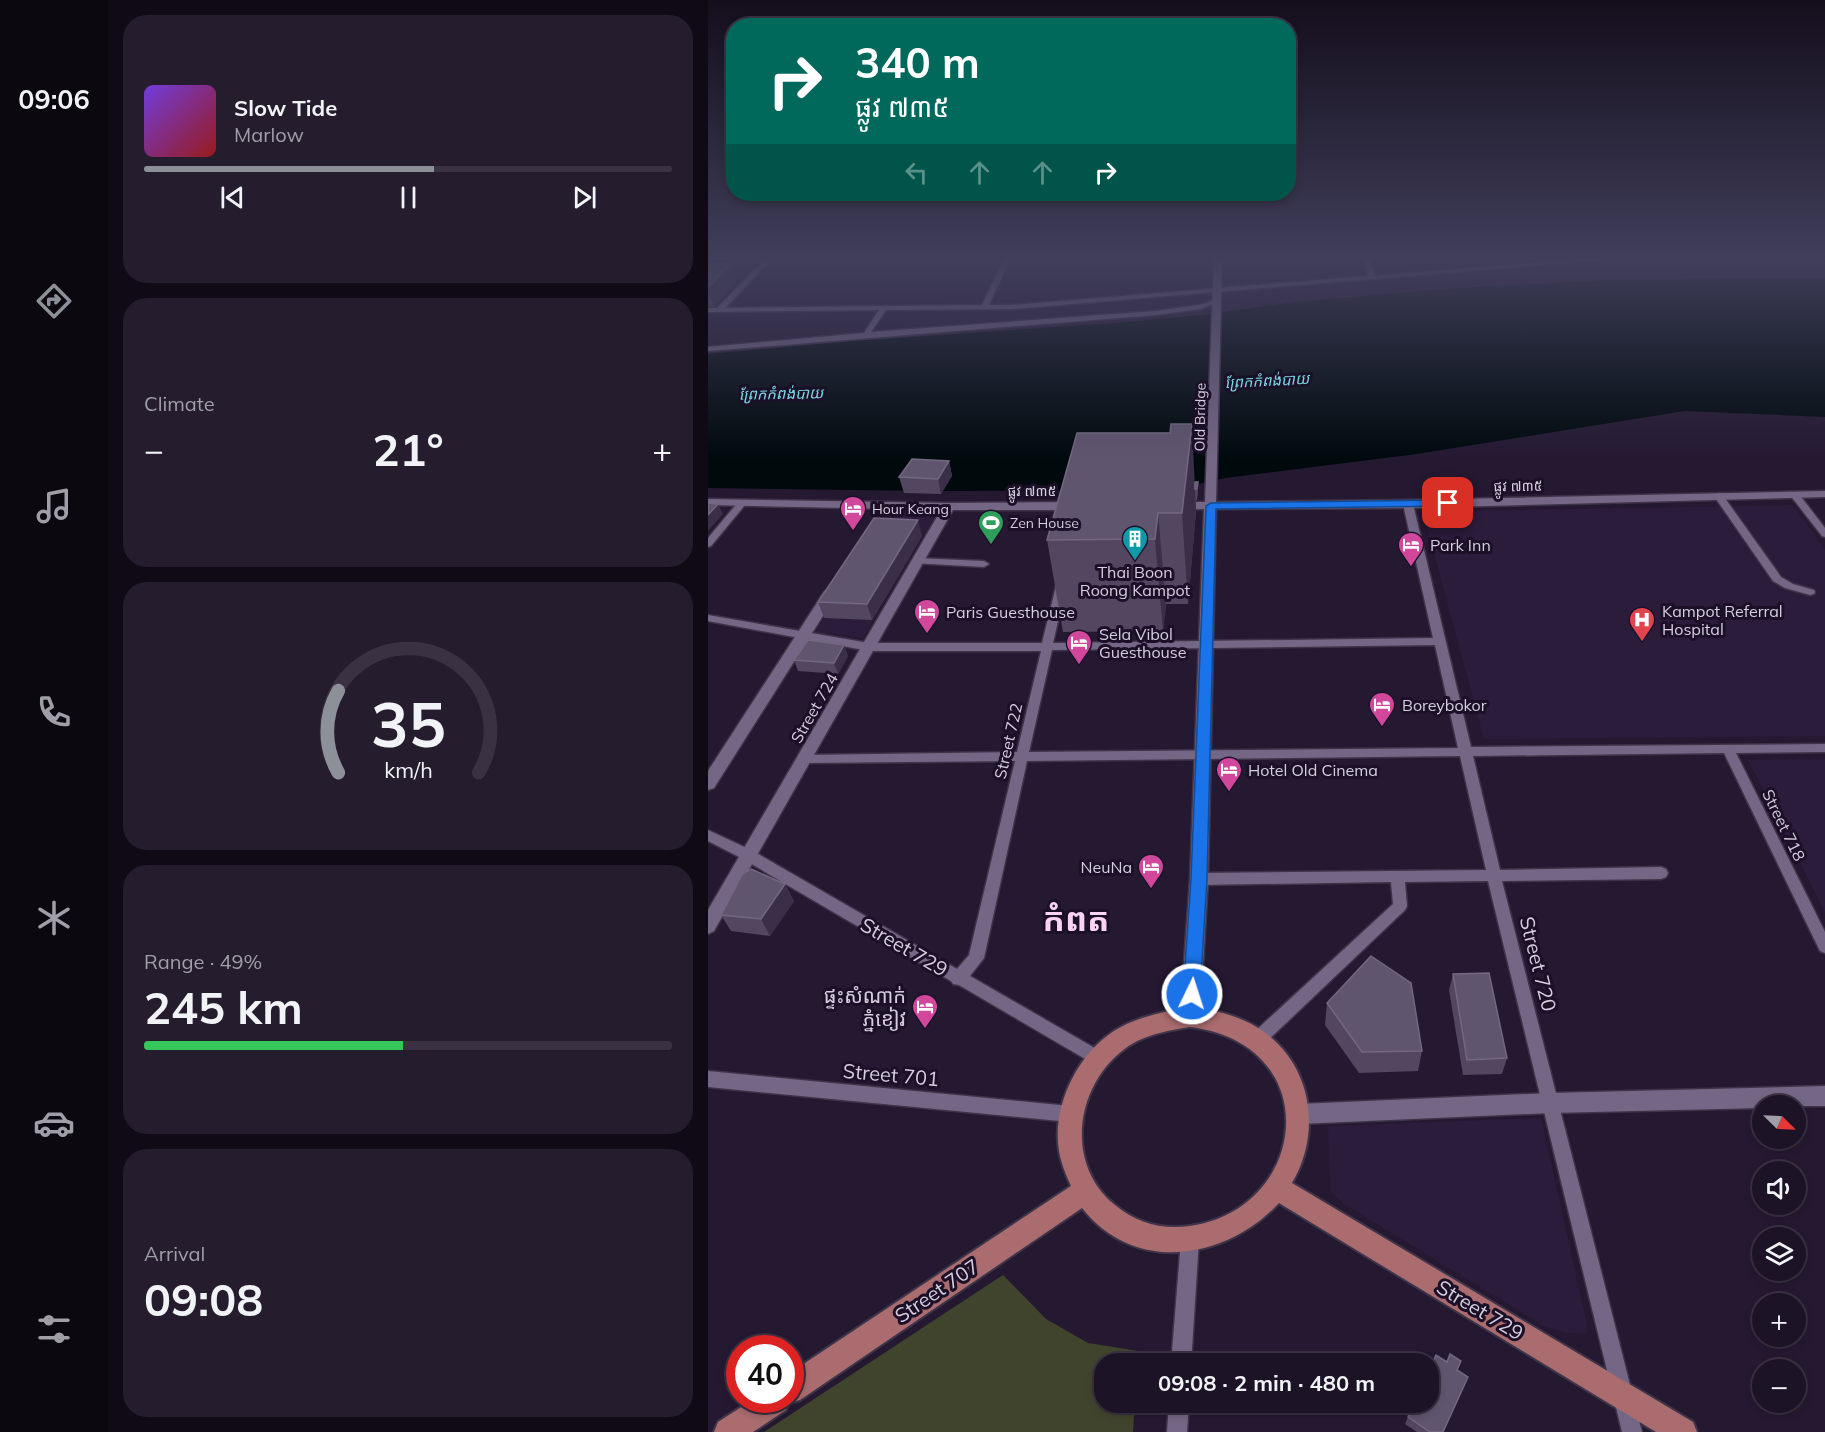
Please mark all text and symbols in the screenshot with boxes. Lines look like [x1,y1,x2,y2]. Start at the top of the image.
text: 340 m [855,36,980,89]
icon: right [756,42,834,120]
text: 09:06 [18,82,90,116]
text: ផ្លូវ ៧៣៥ [855,90,949,124]
text: Slow Tide [234,94,337,122]
text: Marlow [234,122,304,147]
icon: left [900,156,933,189]
icon: ahead [963,156,996,189]
icon: ahead [1026,156,1059,189]
icon: right [1089,156,1122,189]
icon: previous [216,181,249,214]
icon: pause [392,181,425,214]
icon: next [568,181,601,214]
icon: directions [33,280,75,322]
water label: ព្រែកកំពង់បាយ [1224,369,1311,392]
water label: ព្រែកកំពង់បាយ [739,383,825,404]
street label: Old Bridge [1190,383,1210,451]
text: Climate [144,391,215,416]
text: 21° [372,421,444,477]
text: − [144,429,164,470]
text: + [652,429,672,470]
pin [1422,477,1473,528]
street label: ផ្លូវ ៧៣៥ [1493,477,1543,499]
street label: ផ្លូវ ៧៣៥ [1008,482,1057,503]
icon: music [33,485,75,527]
icon: arrive [1431,486,1464,519]
hotel icon: Hour Keang [838,494,868,532]
place label: Hour Keang [872,500,949,518]
sports icon: Zen House [976,508,1006,546]
place label: Zen House [1010,514,1079,532]
building icon: Thai Boon Roong Kampot [1120,524,1150,562]
hotel icon: Park Inn [1396,530,1426,568]
place label: Park Inn [1430,535,1491,555]
place label: Thai Boon Roong Kampot [1080,562,1191,600]
hotel icon: Paris Guesthouse [912,597,942,635]
place label: Kampot Referral Hospital [1662,601,1783,639]
place label: Paris Guesthouse [946,602,1075,622]
hospital icon: Kampot Referral Hospital [1627,605,1657,643]
place label: Sela Vibol Guesthouse [1099,624,1186,662]
hotel icon: Sela Vibol Guesthouse [1064,628,1094,666]
street label: Street 724 [786,669,842,746]
text: 35 [371,684,445,763]
hotel icon: Boreybokor [1367,690,1397,728]
icon: phone [33,691,75,733]
place label: Boreybokor [1402,695,1487,715]
street label: Street 722 [990,701,1026,781]
hotel icon: Hotel Old Cinema [1214,755,1244,793]
text: km/h [384,756,432,783]
place label: Hotel Old Cinema [1248,760,1378,780]
street label: Street 718 [1758,786,1810,864]
hotel icon: NeuNa [1136,852,1166,890]
place label: NeuNa [1081,857,1132,877]
icon: climate [33,897,75,939]
district label: កំពត [1042,898,1110,939]
street label: Street 729 [856,912,952,982]
street label: Street 720 [1515,914,1562,1014]
text: Range · 49% [144,949,262,974]
position arrow [1160,962,1224,1026]
text: 245 km [144,979,303,1035]
place label: ផ្ទះសំណាក់ ភ្នំខៀវ [824,983,906,1032]
hotel icon: ផ្ទះសំណាក់ ភ្នំខៀវ [910,992,940,1030]
street label: Street 701 [842,1058,940,1091]
north arrow [1752,1095,1806,1149]
map controls [1752,1095,1806,1413]
icon: car [33,1102,75,1144]
button: sound [1752,1161,1806,1215]
button: layers [1752,1227,1806,1281]
text: Arrival [144,1241,205,1266]
street label: Street 707 [890,1253,984,1328]
text: 09:08 [144,1271,263,1327]
street label: Street 729 [1432,1274,1528,1345]
button: + [1752,1293,1806,1347]
icon: filters [33,1308,75,1350]
speed limit sign: 40 [726,1335,804,1413]
button: − [1752,1359,1806,1413]
text: 09:08 · 2 min · 480 m [1158,1369,1375,1397]

